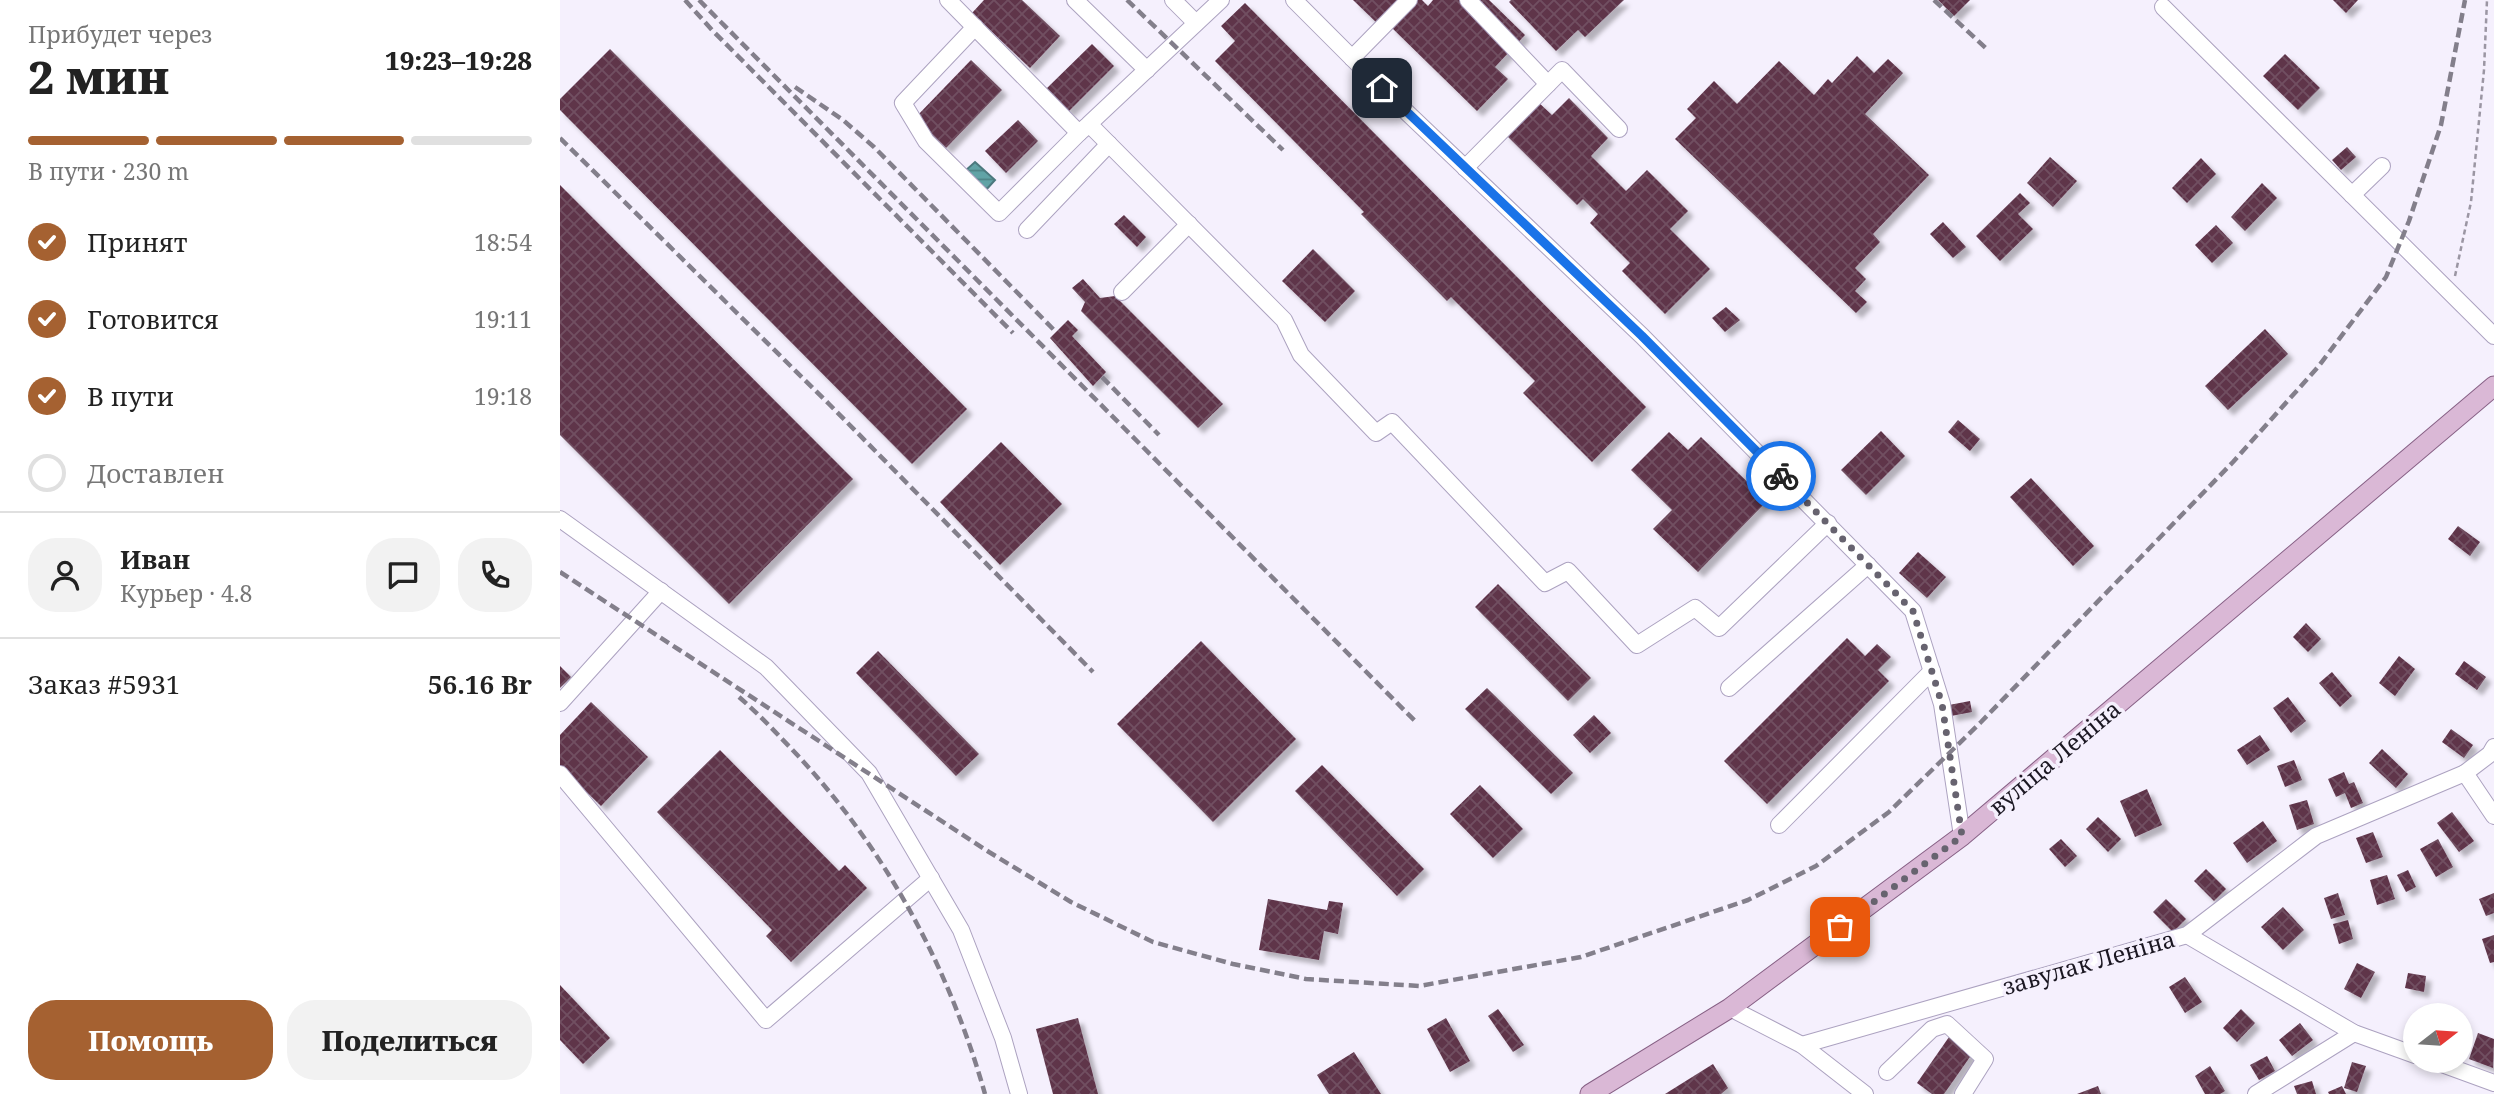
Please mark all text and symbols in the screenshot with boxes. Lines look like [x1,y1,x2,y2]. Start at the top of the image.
text: Прибудет через [28,18,212,50]
text: 19:23–19:28 [385,42,532,78]
text: 2 мин [28,45,169,107]
pin [1352,58,1412,118]
icon: home [1363,69,1401,107]
text: В пути · 230 m [28,155,189,187]
icon: check [28,223,66,261]
text: Принят [87,224,188,260]
text: 18:54 [474,226,532,258]
icon: check [28,300,66,338]
text: Готовится [87,301,219,337]
text: 19:11 [474,303,532,335]
icon: check [28,377,66,415]
text: В пути [87,378,174,414]
text: 19:18 [474,380,532,412]
courier [1746,441,1816,511]
text: Доставлен [87,455,224,491]
icon: bike [1762,457,1800,495]
button: person [28,538,102,612]
button: chat [366,538,440,612]
button: phone [458,538,532,612]
text: Иван [120,541,190,577]
text: Курьер · 4.8 [120,577,252,609]
text: Заказ #5931 [28,666,180,702]
text: 56.16 Br [428,666,532,702]
street label: вуліца Леніна [1982,693,2127,822]
pin [1810,897,1870,957]
icon: bag [1821,908,1859,946]
street label: завулак Леніна [1999,922,2179,1002]
button: Помощь [28,1000,273,1080]
button: Поделиться [287,1000,532,1080]
north arrow [2403,1003,2473,1073]
map controls [2403,1003,2473,1073]

